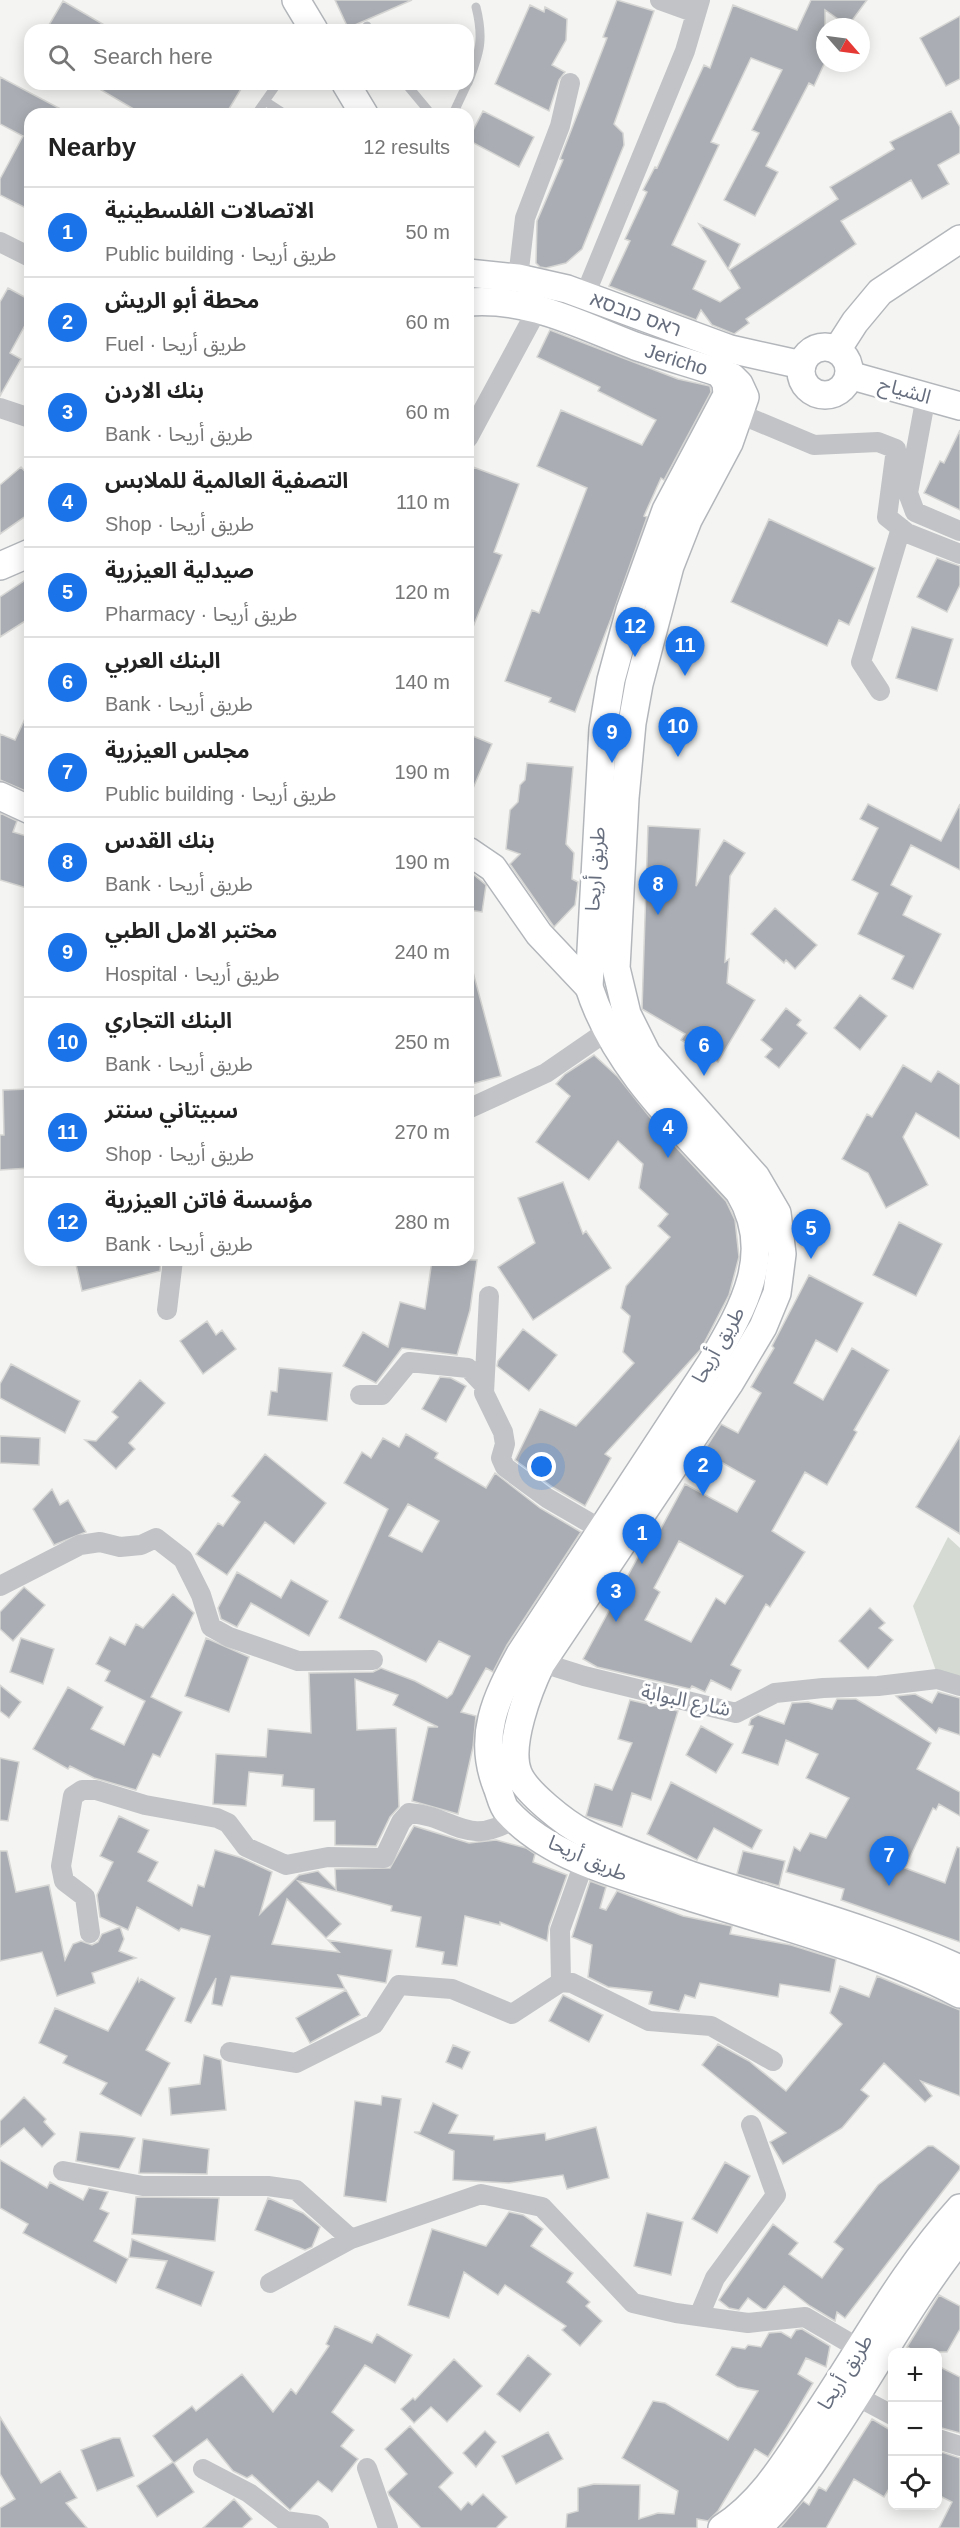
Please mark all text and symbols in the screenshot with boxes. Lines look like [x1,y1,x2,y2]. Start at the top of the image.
north arrow [816,18,870,72]
search box [24,24,474,90]
icon: search [45,41,78,74]
text: Search here [93,44,213,69]
text: Nearby [48,132,136,162]
text: 12 results [363,136,450,158]
text: الاتصالات الفلسطينية [105,198,314,223]
text: 1 [62,221,73,243]
text: 50 m [406,221,450,243]
text: Public building · طريق أريحا [105,243,336,265]
street label: ראס כובסא [587,287,685,341]
text: محطة أبو الريش [105,288,259,313]
text: 2 [62,311,73,333]
text: 60 m [406,311,450,333]
text: Fuel · طريق أريحا [105,333,246,355]
street label: Jericho [642,339,711,379]
street label: الشياح [875,372,934,412]
text: بنك الاردن [105,378,204,403]
text: 3 [62,401,73,423]
text: 60 m [406,401,450,423]
text: Bank · طريق أريحا [105,423,253,445]
text: التصفية العالمية للملابس [105,468,348,493]
text: 4 [62,491,73,513]
text: 110 m [396,491,450,513]
text: Shop · طريق أريحا [105,513,254,535]
text: صيدلية العيزرية [105,558,254,583]
text: 5 [62,581,73,603]
text: 120 m [394,581,450,603]
text: Pharmacy · طريق أريحا [105,603,297,625]
pin: 12 [616,608,654,657]
pin: 11 [666,626,704,676]
text: البنك العربي [105,648,220,673]
text: 6 [62,671,73,693]
text: 140 m [394,671,450,693]
text: Bank · طريق أريحا [105,693,253,715]
pin: 10 [658,708,698,757]
pin: 9 [592,714,632,763]
text: مجلس العيزرية [105,738,250,763]
text: 7 [62,761,73,783]
text: 190 m [394,761,450,783]
text: Public building · طريق أريحا [105,783,336,805]
street label: طريق أريحا [581,826,611,912]
text: بنك القدس [105,828,215,853]
text: 8 [62,851,73,873]
text: 190 m [394,851,450,873]
pin: 8 [638,866,678,915]
text: Bank · طريق أريحا [105,873,253,895]
text: مختبر الامل الطبي [105,918,277,943]
text: 9 [62,941,73,963]
text: 240 m [394,941,450,963]
text: Hospital · طريق أريحا [105,963,280,985]
text: البنك التجاري [105,1008,232,1033]
pin: 6 [684,1026,724,1076]
text: 10 [56,1031,79,1053]
text: 250 m [394,1031,450,1053]
text: Bank · طريق أريحا [105,1053,253,1075]
text: سبيتاني سنتر [105,1098,238,1123]
pin: 4 [648,1108,688,1158]
text: 11 [57,1121,78,1143]
text: 270 m [394,1121,450,1143]
text: Shop · طريق أريحا [105,1143,254,1165]
text: مؤسسة فاتن العيزرية [105,1188,313,1213]
pin: 5 [792,1210,830,1259]
text: 12 [56,1211,79,1233]
text: 280 m [394,1211,450,1233]
text: Bank · طريق أريحا [105,1233,253,1255]
street label: طريق أريحا [687,1303,750,1388]
pin: 2 [684,1446,722,1496]
your location [527,1452,556,1481]
pin: 1 [622,1514,662,1564]
pin: 3 [596,1572,636,1622]
street label: شارع البوابة [639,1680,733,1724]
street label: طريق أريحا [544,1830,631,1887]
pin: 7 [870,1836,908,1886]
street label: طريق أريحا [813,2330,878,2415]
map controls [888,2348,942,2510]
button: + [888,2348,942,2402]
button: − [888,2402,942,2456]
button: locate [888,2456,942,2510]

